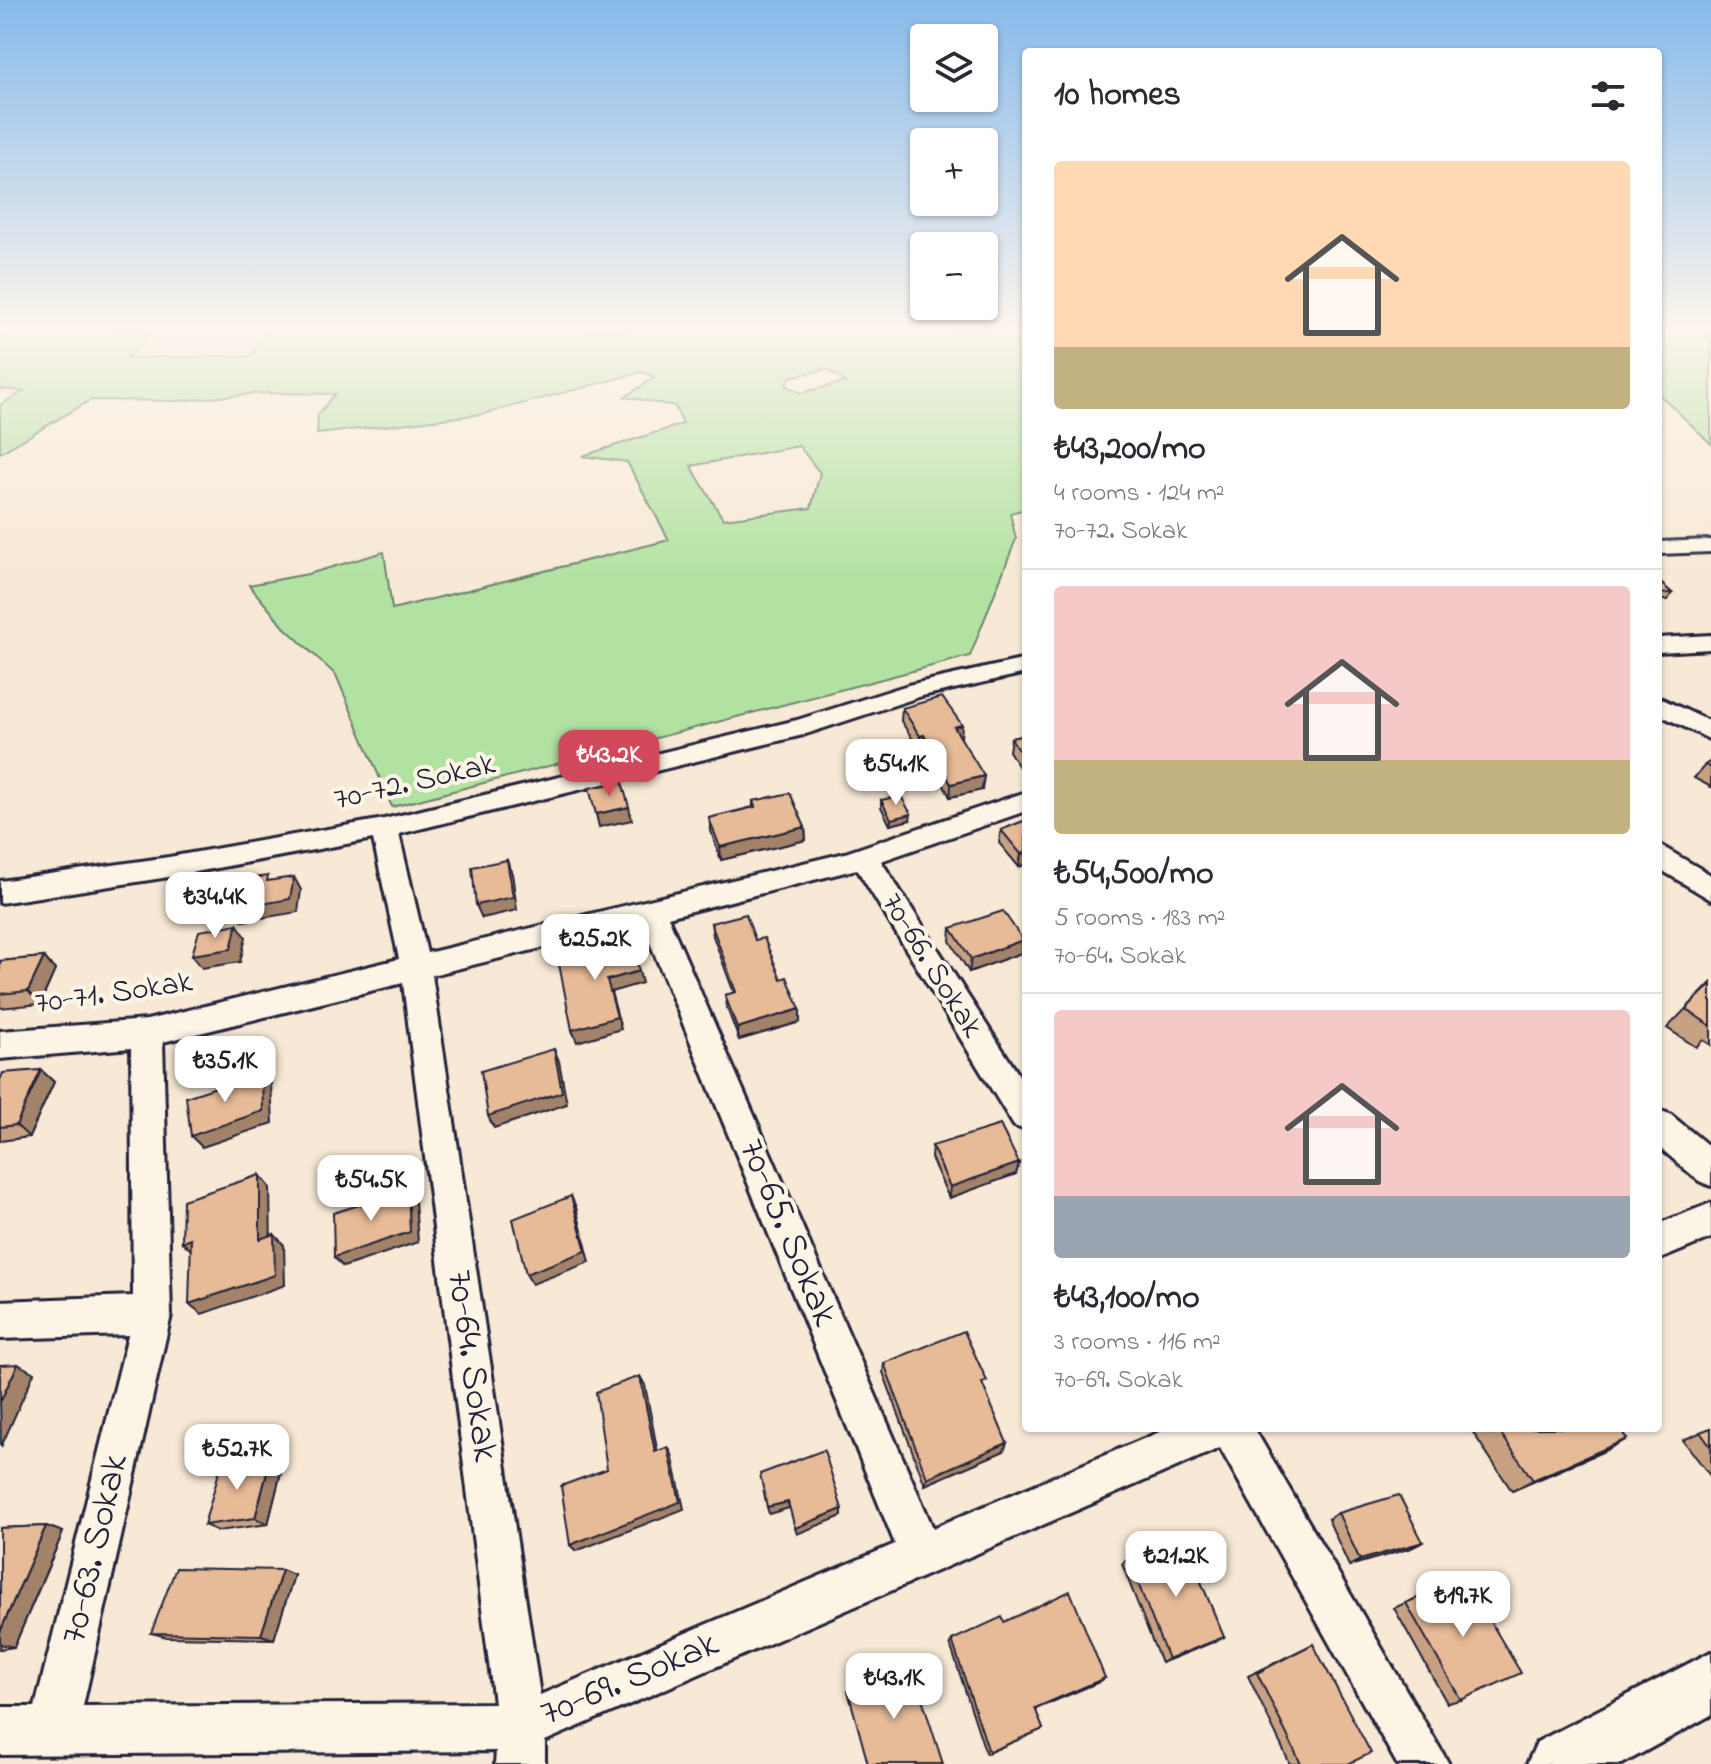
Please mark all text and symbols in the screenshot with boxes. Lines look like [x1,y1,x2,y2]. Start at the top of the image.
map controls [910,24,998,320]
button: layers [910,24,998,112]
text: 10 homes [1054,71,1181,121]
icon: filters [1586,74,1630,118]
button: + [910,128,998,216]
icon: home [1270,213,1414,357]
button: − [910,232,998,320]
text: ₺43,200/mo [1054,425,1206,475]
text: 4 rooms · 124 m² [1054,475,1225,513]
text: 70-72. Sokak [1054,513,1187,551]
icon: home [1270,638,1414,782]
pin: ₺43.2K [544,730,674,798]
text: ₺43.2K [576,737,642,775]
pin: ₺54.1K [831,739,961,807]
street label: 70-72. Sokak [330,741,501,824]
text: ₺54.1K [864,746,928,784]
text: ₺54,500/mo [1054,850,1214,900]
pin: ₺34.4K [150,872,280,940]
text: ₺34.4K [183,879,247,917]
street label: 70-66. Sokak [868,884,995,1049]
text: 5 rooms · 183 m² [1054,900,1226,938]
pin: ₺25.2K [530,914,660,982]
text: ₺25.2K [559,921,631,959]
text: 70-64. Sokak [1054,938,1186,976]
street label: 70-71. Sokak [32,960,197,1028]
pin: ₺35.1K [160,1036,290,1104]
text: ₺35.1K [193,1043,257,1081]
icon: home [1270,1062,1414,1206]
street label: 70-65. Sokak [722,1131,852,1336]
pin: ₺54.5K [306,1155,436,1223]
text: ₺54.5K [335,1162,407,1200]
street label: 70-64. Sokak [430,1267,512,1466]
text: ₺43,100/mo [1054,1274,1200,1324]
text: 3 rooms · 116 m² [1054,1324,1221,1362]
text: 70-69. Sokak [1054,1362,1183,1400]
pin: ₺52.7K [172,1424,302,1492]
text: ₺52.7K [202,1431,272,1469]
street label: 70-63. Sokak [47,1448,145,1649]
pin: ₺21.2K [1111,1531,1241,1599]
text: ₺21.2K [1144,1538,1208,1576]
pin: ₺19.7K [1398,1571,1528,1639]
text: ₺19.7K [1434,1578,1492,1616]
street label: 70-69. Sokak [532,1617,728,1743]
pin: ₺43.1K [829,1653,959,1721]
text: ₺43.1K [864,1660,924,1698]

